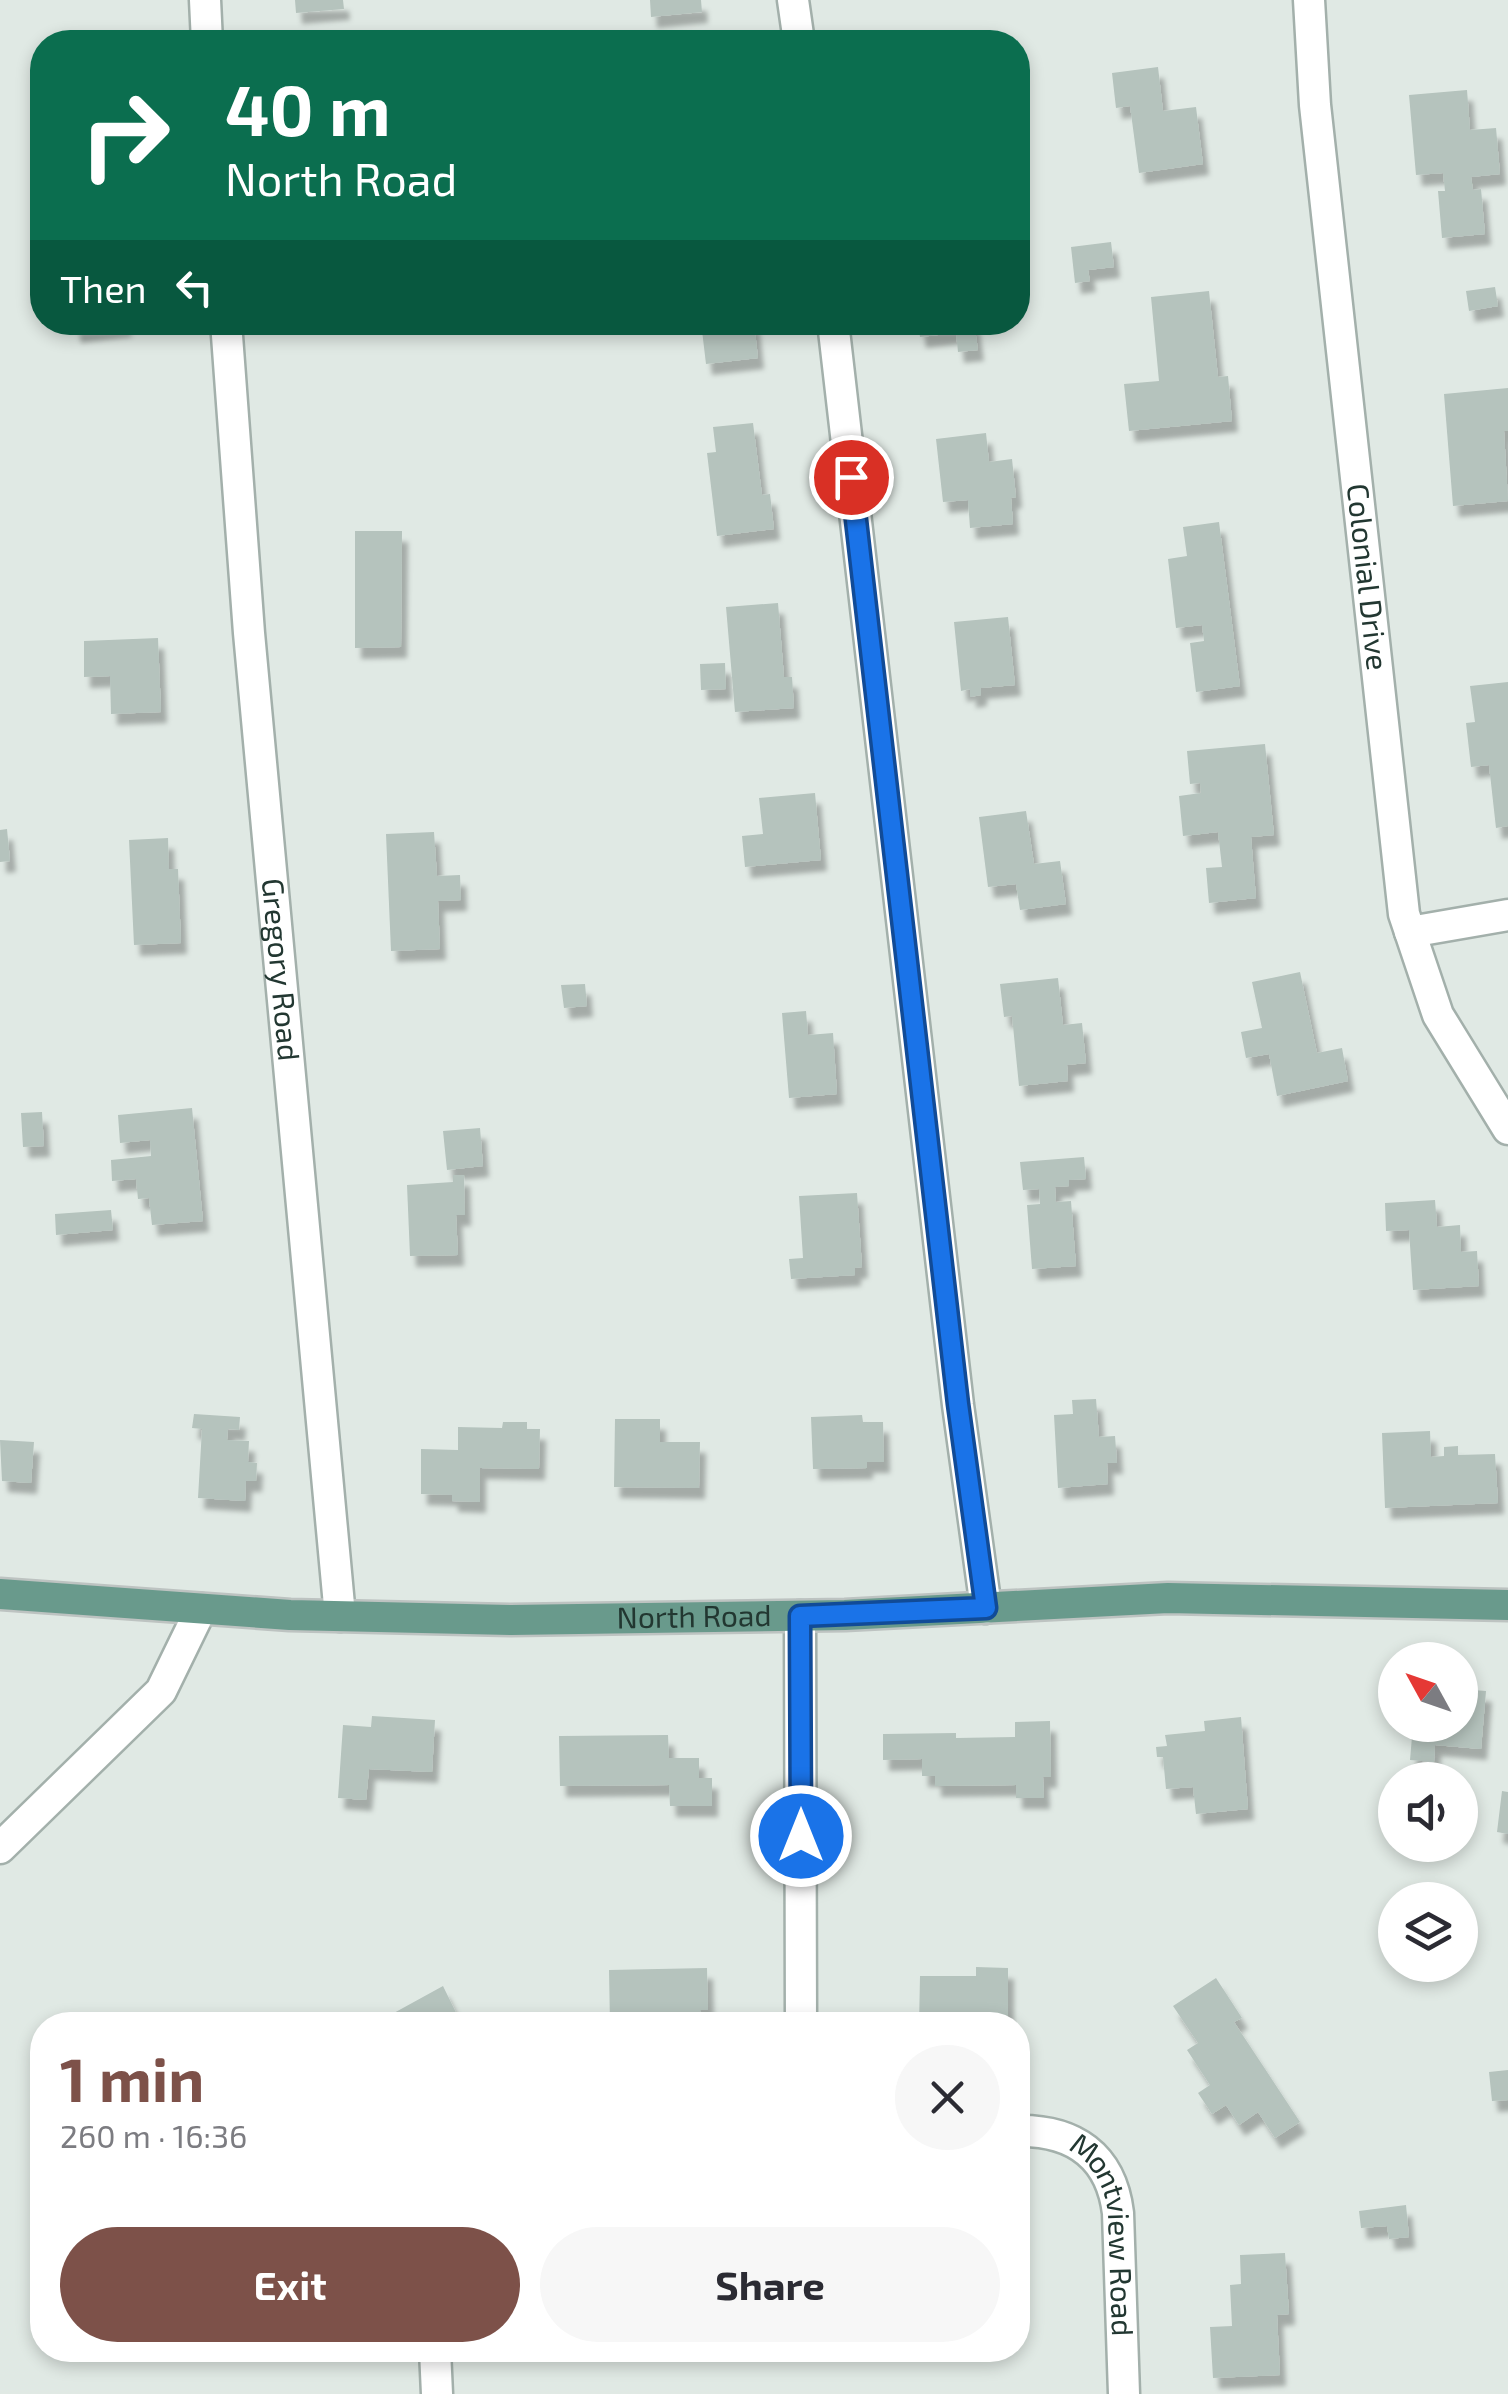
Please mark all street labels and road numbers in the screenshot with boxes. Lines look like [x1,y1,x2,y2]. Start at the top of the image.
street label: Colonial Drive [1341,482,1397,672]
street label: Gregory Road [256,877,309,1062]
street label: North Road [616,1596,772,1634]
street label: Montview Road [1064,2124,1142,2337]

